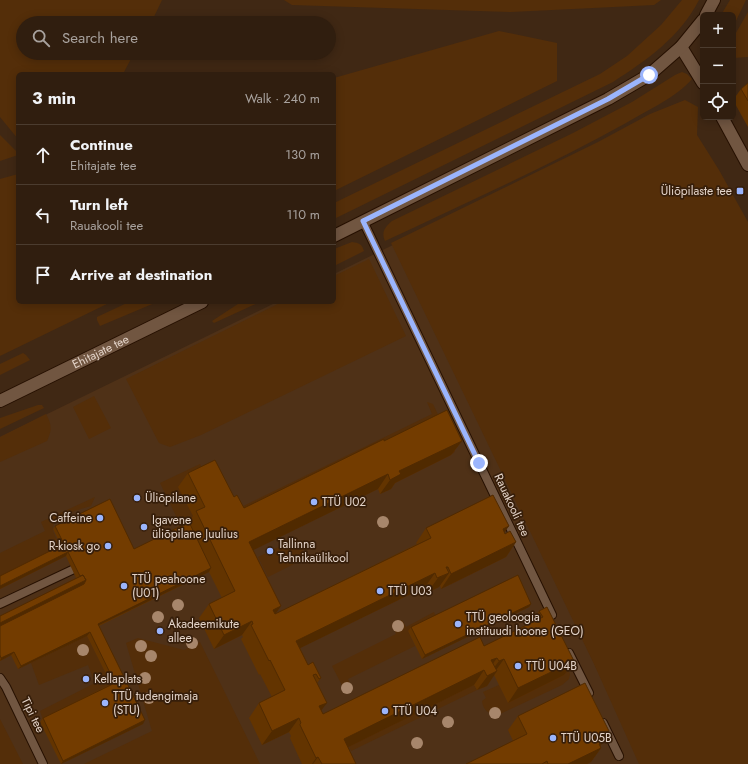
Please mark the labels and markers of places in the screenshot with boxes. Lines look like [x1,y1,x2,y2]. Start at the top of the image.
place label: Üliõpilaste tee [661,182,732,200]
marker: Üliõpilaste tee [735,186,745,196]
place label: Üliõpilane [145,489,196,507]
marker: Üliõpilane [132,493,142,503]
place label: TTÜ U02 [322,493,366,511]
marker: TTÜ U02 [309,497,319,507]
place label: Caffeine [49,509,92,527]
place label: Igavene üliõpilane Juulius [152,511,238,543]
marker: Caffeine [95,513,105,523]
marker: Igavene üliõpilane Juulius [139,522,149,532]
place label: Tallinna Tehnikaülikool [278,535,348,567]
place label: R-kiosk go [49,537,100,555]
marker: R-kiosk go [103,541,113,551]
marker: Tallinna Tehnikaülikool [265,546,275,556]
place label: TTÜ peahoone (U01) [132,570,205,602]
marker: TTÜ peahoone (U01) [119,581,129,591]
place label: TTÜ U03 [388,582,432,600]
marker: TTÜ U03 [375,586,385,596]
place label: TTÜ geoloogia instituudi hoone (GEO) [466,608,584,640]
place label: Akadeemikute allee [168,615,239,647]
marker: TTÜ geoloogia instituudi hoone (GEO) [453,619,463,629]
marker: Akadeemikute allee [155,626,165,636]
place label: TTÜ U04B [526,657,577,675]
marker: TTÜ U04B [513,661,523,671]
place label: Kellaplats [94,670,141,688]
marker: Kellaplats [81,674,91,684]
place label: TTÜ tudengimaja (STU) [113,687,198,719]
marker: TTÜ tudengimaja (STU) [100,698,110,708]
place label: TTÜ U04 [393,702,437,720]
marker: TTÜ U04 [380,706,390,716]
place label: TTÜ U05B [561,729,612,747]
marker: TTÜ U05B [548,733,558,743]

